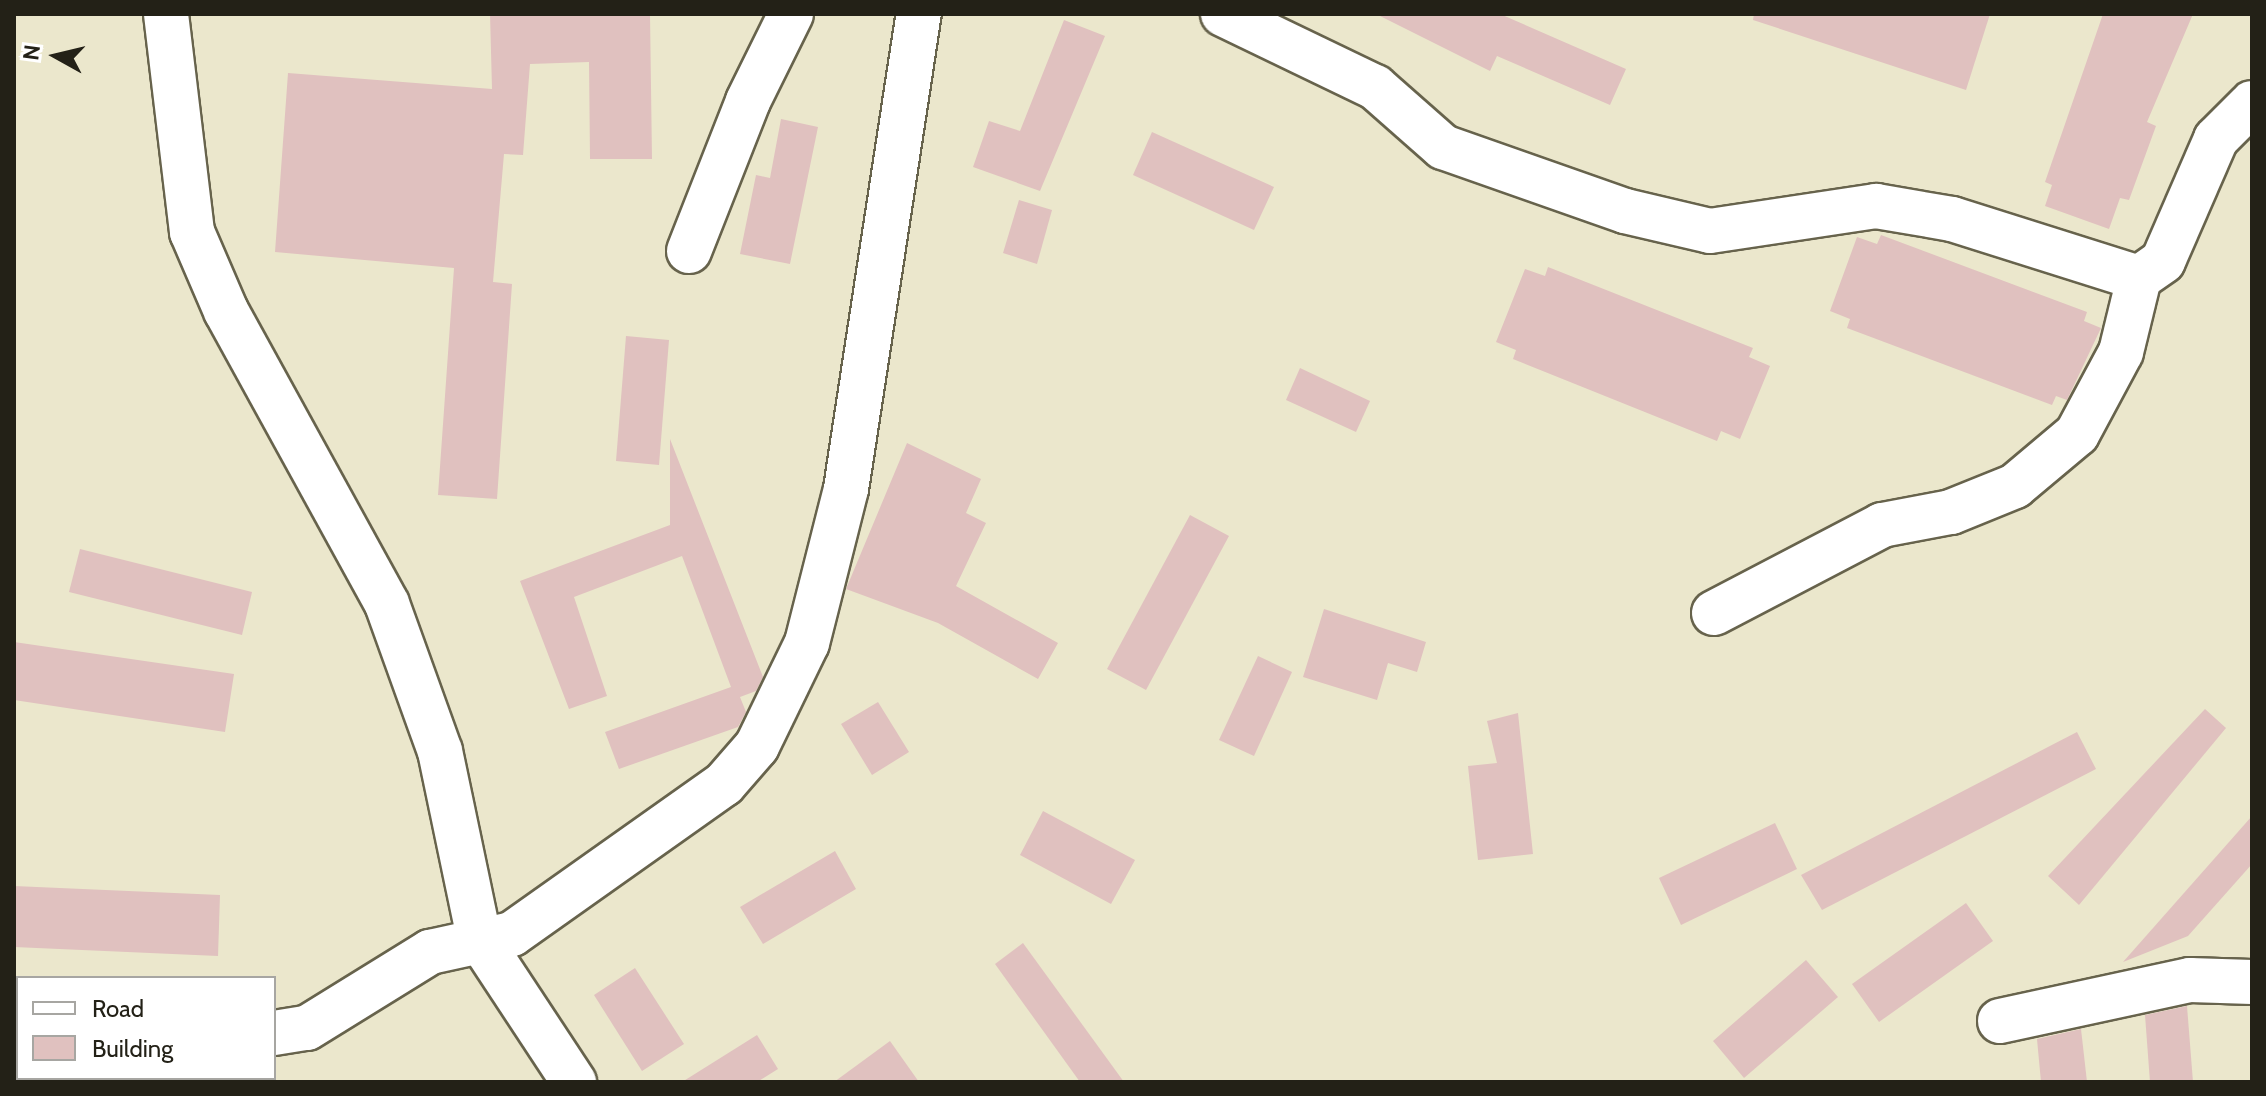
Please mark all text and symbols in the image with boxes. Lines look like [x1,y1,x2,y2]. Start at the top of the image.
north arrow [16,16,96,96]
text: N [17,43,46,62]
legend [16,976,276,1080]
text: Road [92,994,144,1023]
text: Building [92,1034,173,1063]

